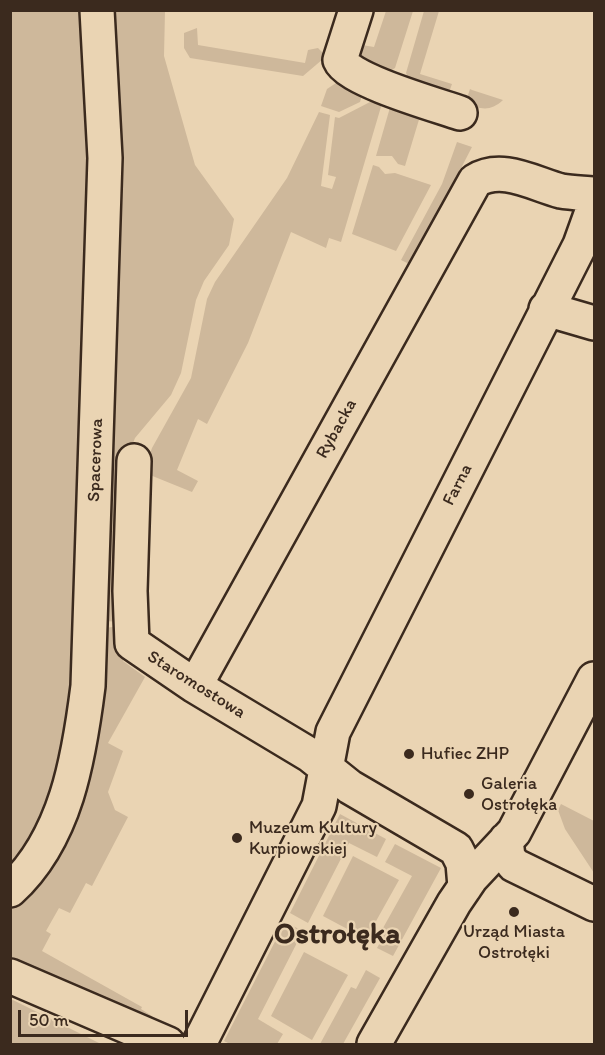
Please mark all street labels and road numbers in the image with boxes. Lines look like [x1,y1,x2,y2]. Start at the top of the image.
street label: Rybacka [312,396,362,462]
street label: Spacerowa [84,418,108,502]
street label: Farna [438,461,478,509]
street label: Staromostowa [143,646,249,724]

